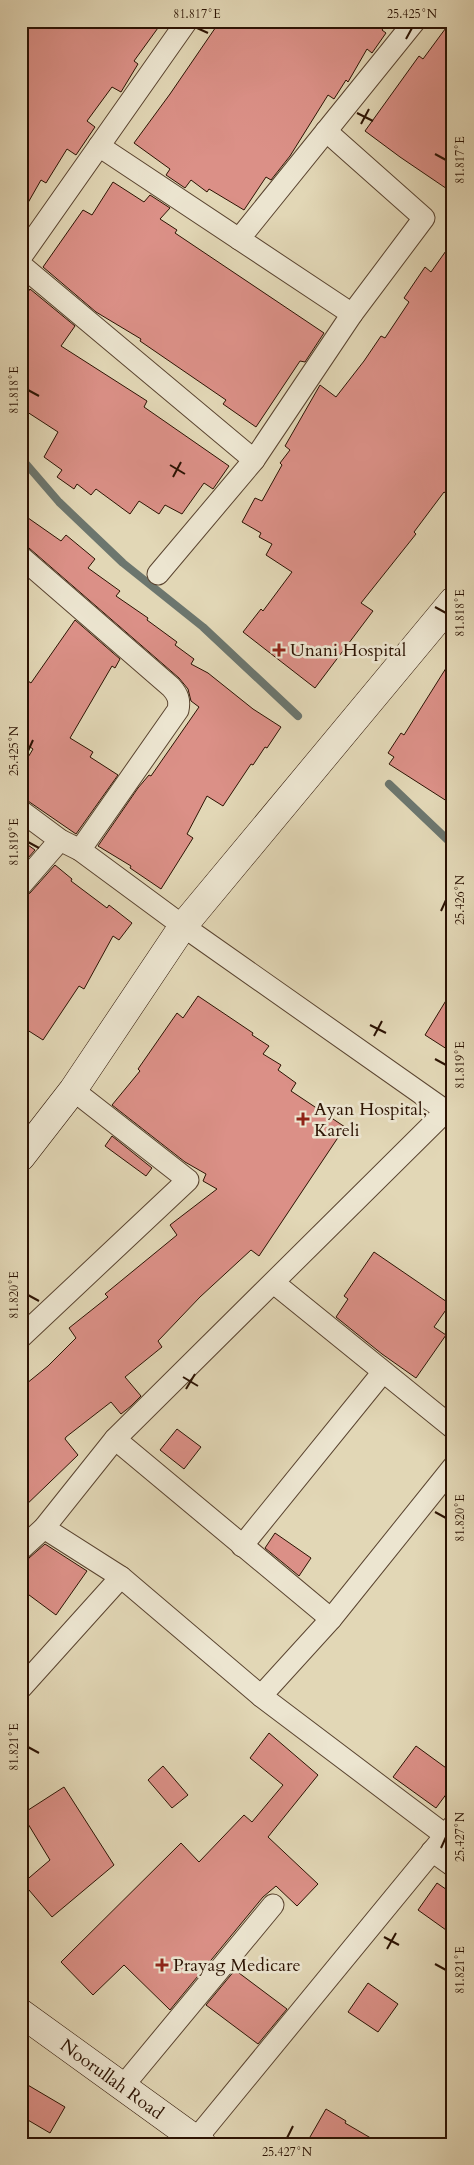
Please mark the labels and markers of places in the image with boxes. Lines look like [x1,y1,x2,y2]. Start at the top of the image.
place label: Unani Hospital [290,638,407,663]
marker: Unani Hospital [272,643,286,657]
place label: Ayan Hospital, Kareli [314,1097,427,1143]
marker: Ayan Hospital, Kareli [296,1112,310,1126]
place label: Prayag Medicare [173,1953,301,1978]
marker: Prayag Medicare [155,1958,169,1972]

